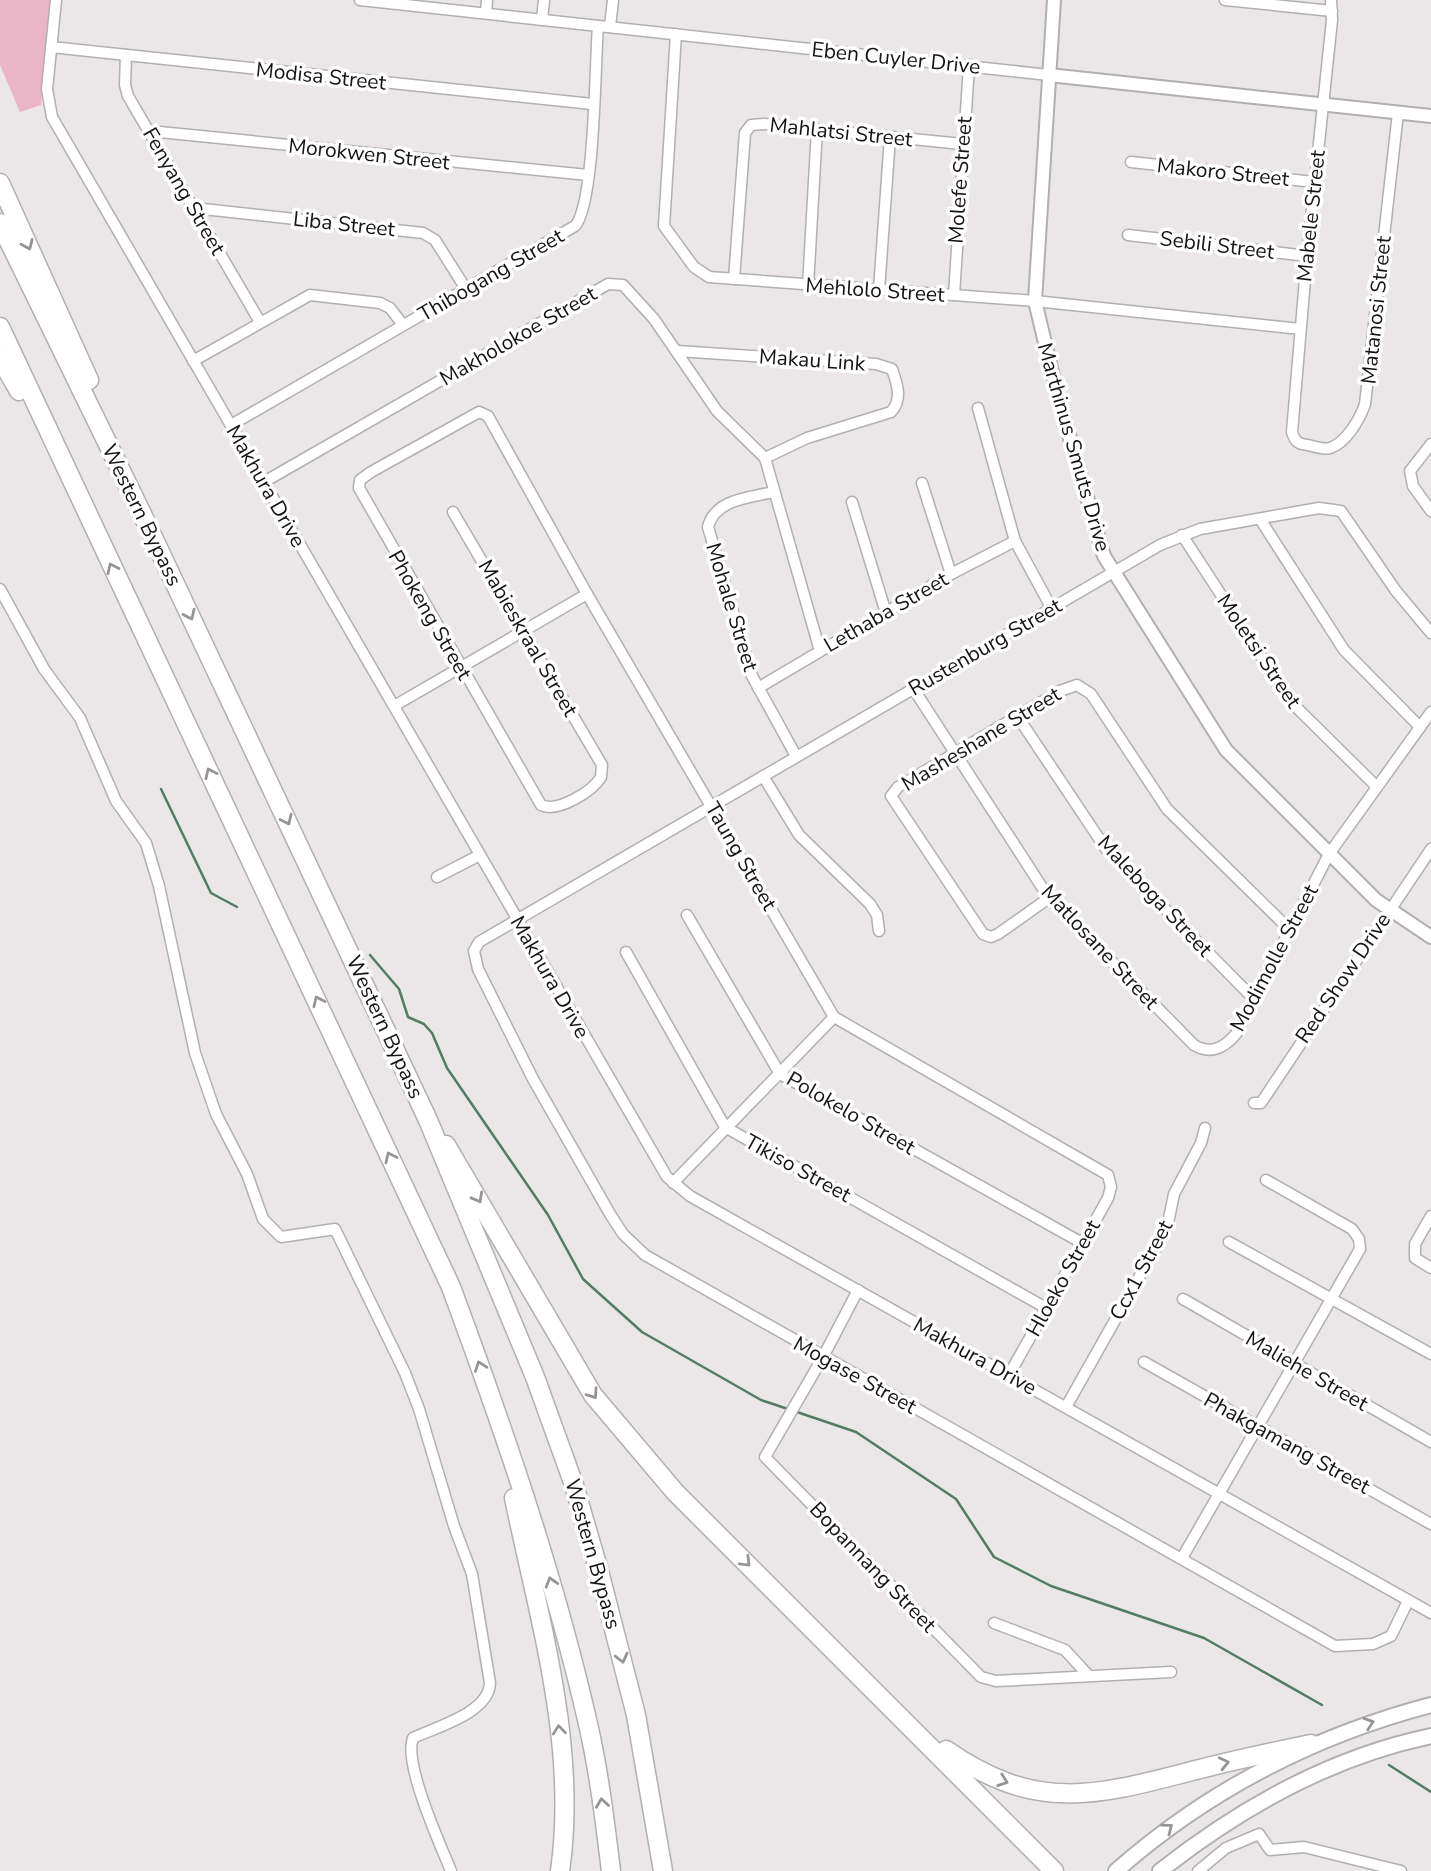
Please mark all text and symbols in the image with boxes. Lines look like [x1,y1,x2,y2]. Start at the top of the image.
street label: Eben Cuyler Drive [810,35,982,81]
street label: Modisa Street [255,55,388,97]
street label: Mahlatsi Street [768,111,914,153]
street label: Molefe Street [942,115,978,245]
street label: Fenyang Street [136,122,232,260]
street label: Morokwen Street [287,132,452,176]
street label: Mabele Street [1290,148,1332,283]
street label: Makoro Street [1156,151,1291,193]
street label: Liba Street [292,205,397,243]
street label: Thibogang Street [413,222,569,328]
street label: Sebili Street [1158,224,1276,266]
street label: Matanosi Street [1354,234,1398,385]
one-way arrow [20,238,34,250]
street label: Mehlolo Street [805,271,946,309]
street label: Makholokoe Street [434,279,602,392]
street label: Marthinus Smuts Drive [1031,339,1117,555]
street label: Makau Link [758,342,867,378]
street label: Makhura Drive [220,420,312,552]
street label: Western Bypass [95,439,189,591]
street label: Mohale Street [699,539,765,675]
street label: Phokeng Street [382,545,479,685]
street label: Mabieskraal Street [472,555,585,722]
one-way arrow [106,563,120,575]
street label: Lethaba Street [819,565,954,659]
street label: Moletsi Street [1211,588,1308,714]
street label: Rustenburg Street [903,591,1067,702]
one-way arrow [182,608,196,620]
street label: Masheshane Street [896,680,1066,798]
one-way arrow [204,768,218,780]
street label: Taung Street [699,797,784,916]
one-way arrow [279,813,293,826]
street label: Maleboga Street [1091,829,1219,963]
street label: Matlosane Street [1035,878,1166,1016]
street label: Modimolle Street [1223,879,1325,1036]
street label: Red Show Drive [1289,907,1397,1049]
street label: Makhura Drive [504,911,596,1043]
street label: Western Bypass [340,951,430,1103]
one-way arrow [312,996,326,1008]
street label: Polokelo Street [782,1065,921,1161]
street label: Tikiso Street [740,1127,857,1209]
one-way arrow [385,1152,399,1164]
one-way arrow [470,1190,483,1203]
street label: Hloeko Street [1019,1214,1107,1341]
street label: Ccx1 Street [1103,1214,1179,1325]
street label: Makhura Drive [908,1311,1042,1401]
street label: Maliehe Street [1241,1325,1374,1418]
street label: Mogase Street [788,1330,922,1421]
one-way arrow [474,1360,488,1372]
one-way arrow [585,1386,597,1399]
street label: Phakgamang Street [1199,1386,1376,1501]
street label: Western Bypass [558,1476,628,1632]
street label: Bopannang Street [803,1496,943,1639]
one-way arrow [737,1554,750,1567]
one-way arrow [544,1576,559,1588]
one-way arrow [614,1652,628,1664]
one-way arrow [1362,1717,1375,1731]
one-way arrow [552,1724,567,1735]
one-way arrow [1218,1757,1230,1771]
one-way arrow [996,1773,1008,1787]
one-way arrow [595,1798,610,1809]
one-way arrow [1161,1823,1173,1836]

